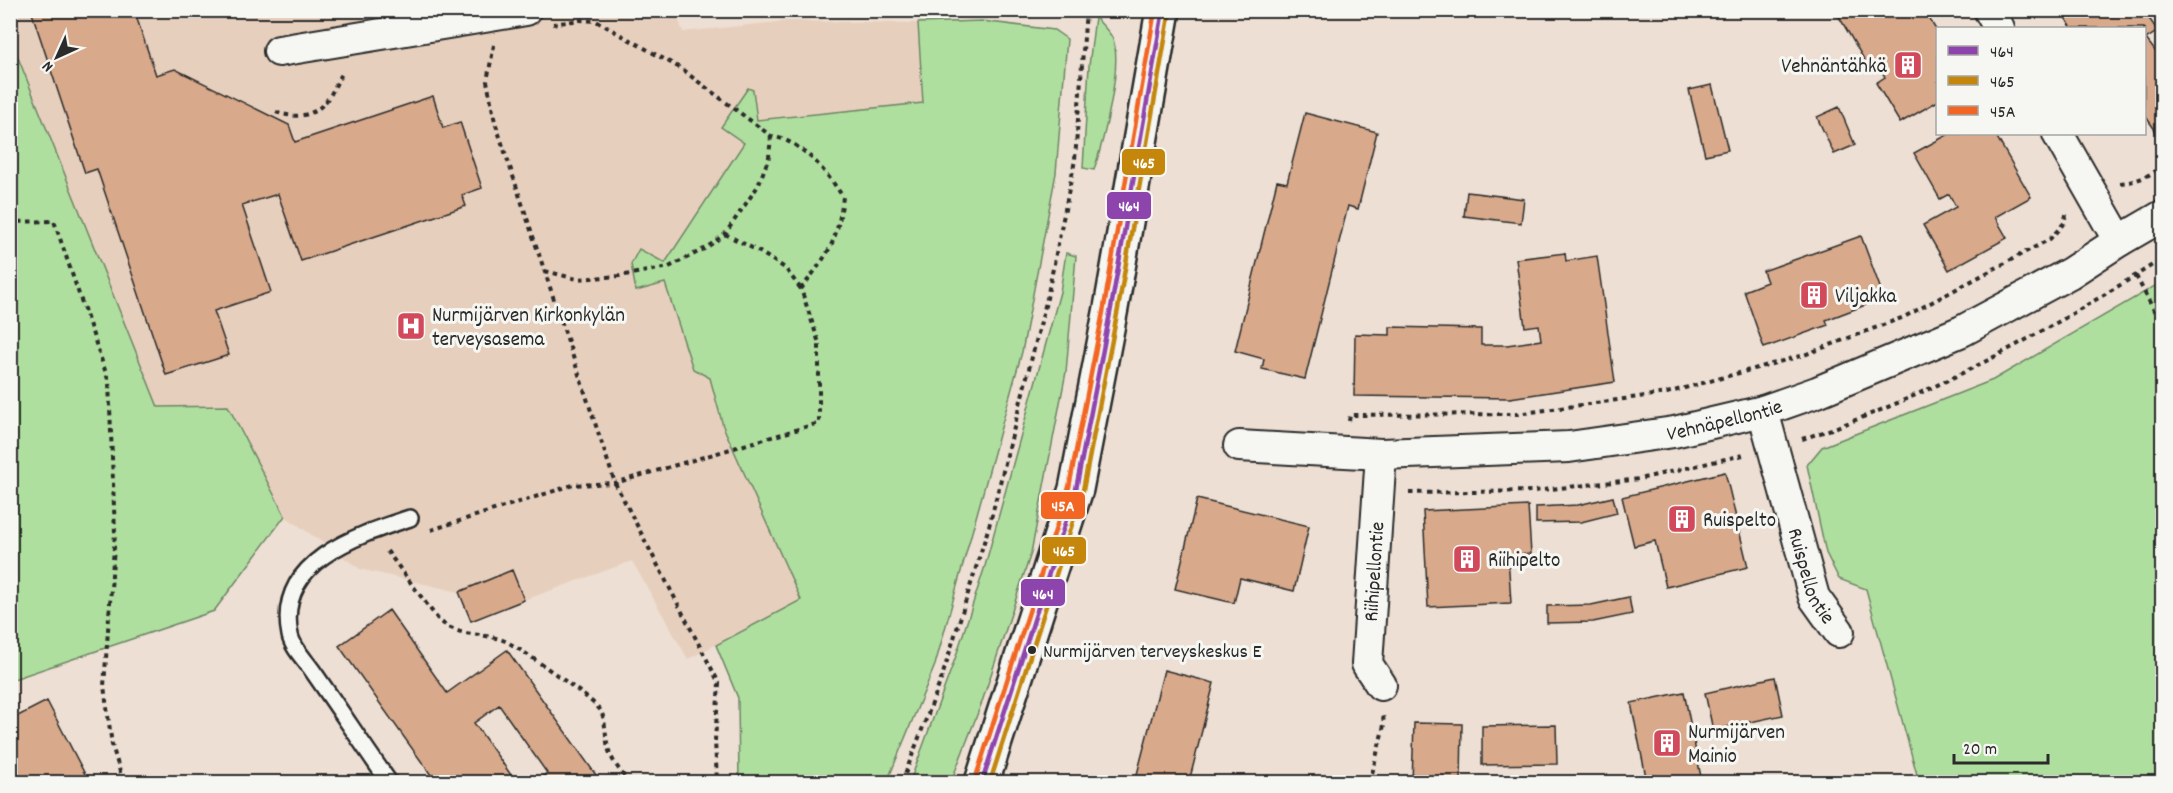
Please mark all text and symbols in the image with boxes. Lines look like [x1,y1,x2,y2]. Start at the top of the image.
north arrow [27,27,87,87]
legend [1936,27,2146,135]
text: 464 [1990,41,2014,66]
building icon: Vehnäntähkä [1892,49,1924,81]
place label: Vehnäntähkä [1781,53,1888,83]
text: N [37,55,59,77]
text: 465 [1990,71,2015,96]
text: 45A [1990,101,2016,126]
line badge: 465 [1121,148,1166,176]
text: 465 [1133,153,1155,176]
line badge: 464 [1106,191,1152,220]
text: 464 [1118,196,1140,219]
building icon: Viljakka [1798,279,1830,311]
place label: Viljakka [1835,283,1898,313]
place label: Nurmijärven Kirkonkylän terveysasema [432,302,625,356]
hospital icon: Nurmijärven Kirkonkylän terveysasema [395,310,427,342]
street label: Vehnäpellontie [1665,393,1787,451]
line badge: 45A [1040,491,1086,520]
text: 45A [1052,496,1075,519]
building icon: Ruispelto [1666,503,1698,535]
place label: Ruispelto [1703,507,1776,537]
street label: Riihipellontie [1358,521,1394,623]
street label: Ruispellontie [1778,525,1841,632]
line badge: 465 [1041,536,1087,565]
text: 465 [1053,541,1075,564]
building icon: Riihipelto [1451,543,1483,575]
place label: Riihipelto [1488,547,1560,577]
line badge: 464 [1020,578,1066,607]
text: 464 [1032,584,1054,607]
place label: Nurmijärven terveyskeskus E [1043,639,1262,667]
marker: Nurmijärven terveyskeskus E [1026,644,1038,656]
place label: Nurmijärven Mainio [1688,719,1785,773]
building icon: Nurmijärven Mainio [1651,727,1683,759]
scale bar [1954,727,2048,765]
text: 20 m [1963,738,1997,763]

